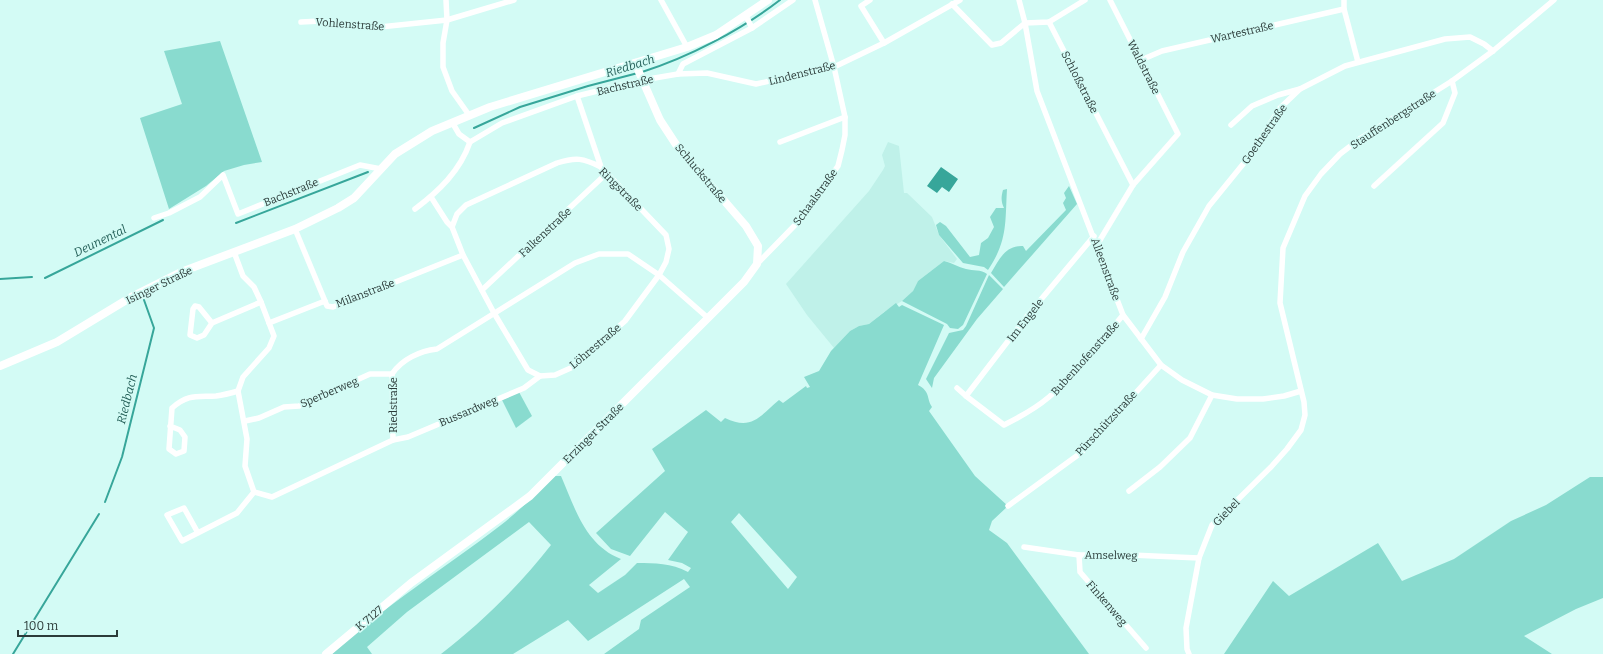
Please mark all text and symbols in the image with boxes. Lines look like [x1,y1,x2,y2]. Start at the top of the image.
street label: Vohlenstraße [315,16,385,33]
street label: Wartestraße [1210,19,1275,46]
street label: Waldstraße [1124,38,1163,96]
street label: Schloßstraße [1058,49,1101,116]
water label: Riedbach [604,52,656,80]
street label: Lindenstraße [767,59,837,88]
street label: Bachstraße [595,73,655,98]
street label: Stauffenbergstraße [1348,87,1439,152]
street label: Goethestraße [1239,102,1290,167]
street label: Schluckstraße [672,141,729,205]
street label: Ringstraße [596,165,645,214]
street label: Schaalstraße [791,166,840,228]
street label: Bachstraße [262,176,321,209]
street label: Falkenstraße [517,205,574,260]
water label: Deunental [71,222,129,260]
street label: Alleenstraße [1088,236,1123,302]
street label: Isinger Straße [124,264,195,307]
street label: Milanstraße [334,276,396,311]
street label: Im Engele [1004,296,1046,345]
street label: Bubenhofenstraße [1048,318,1122,398]
street label: Löhrestraße [567,321,623,371]
water label: Riedbach [114,373,140,425]
street label: Sperberweg [298,374,360,410]
street label: Riedstraße [387,377,400,433]
street label: Pürschützstraße [1073,388,1140,459]
street label: Bussardweg [437,393,499,430]
street label: Erzinger Straße [560,400,626,466]
street label: Giebel [1210,496,1242,529]
street label: Amselweg [1084,549,1138,562]
street label: Finkenweg [1083,578,1130,629]
street label: K 7127 [353,603,386,633]
scale bar [18,612,117,638]
text: 100 m [24,619,59,633]

